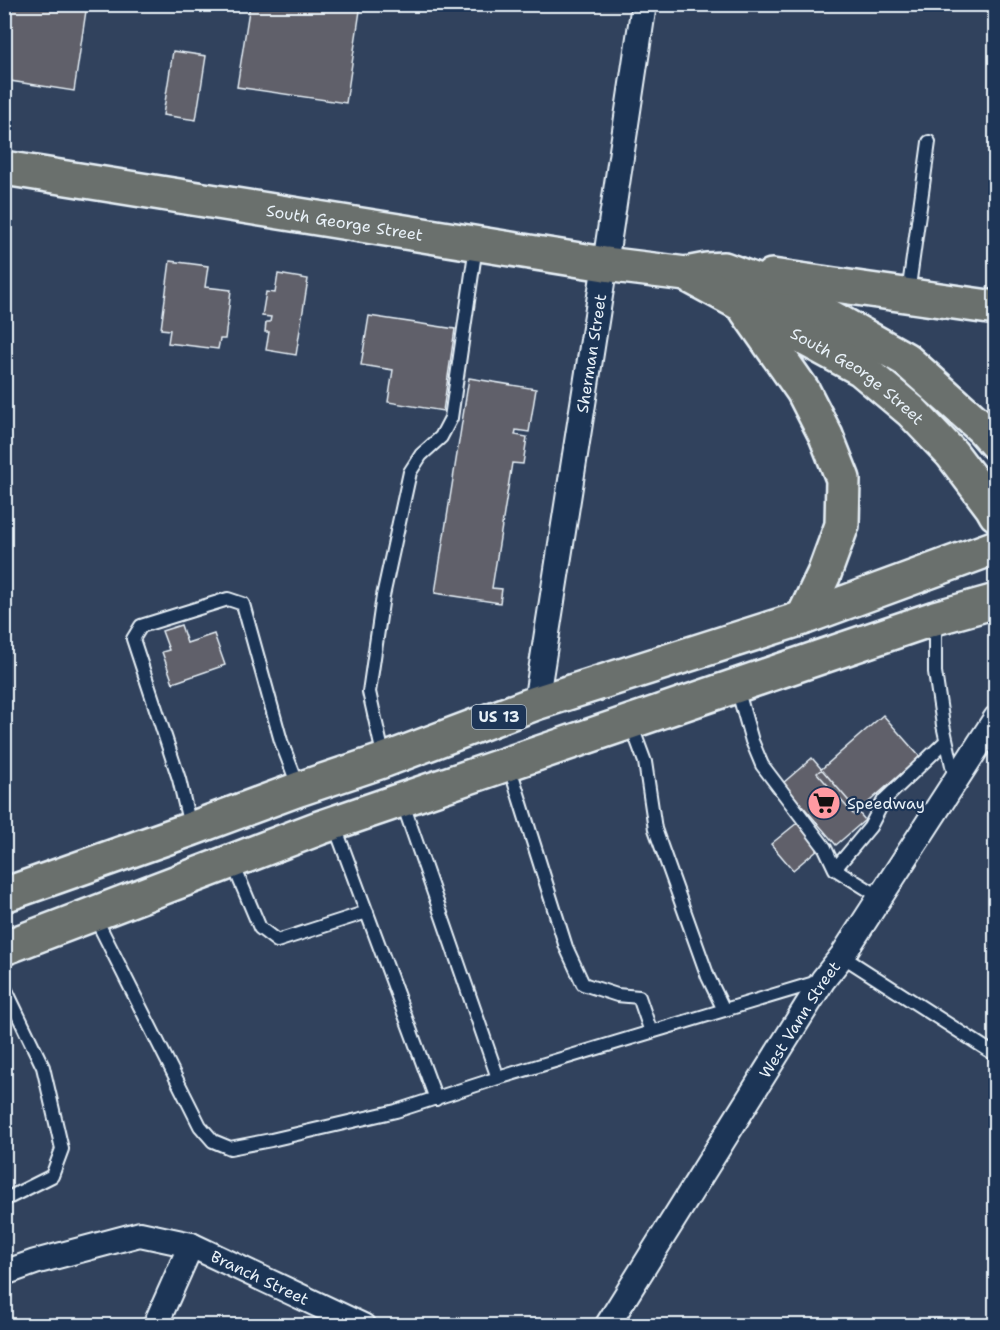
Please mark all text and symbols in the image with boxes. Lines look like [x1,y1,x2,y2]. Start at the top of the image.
street label: South George Street [265,200,425,246]
street label: Sherman Street [572,292,611,415]
street label: South George Street [787,323,928,429]
road number: US 13 [472,705,526,729]
supermarket icon: Speedway [806,785,842,821]
place label: Speedway [847,793,925,814]
street label: West Vann Street [754,957,845,1082]
street label: Branch Street [207,1246,312,1310]

